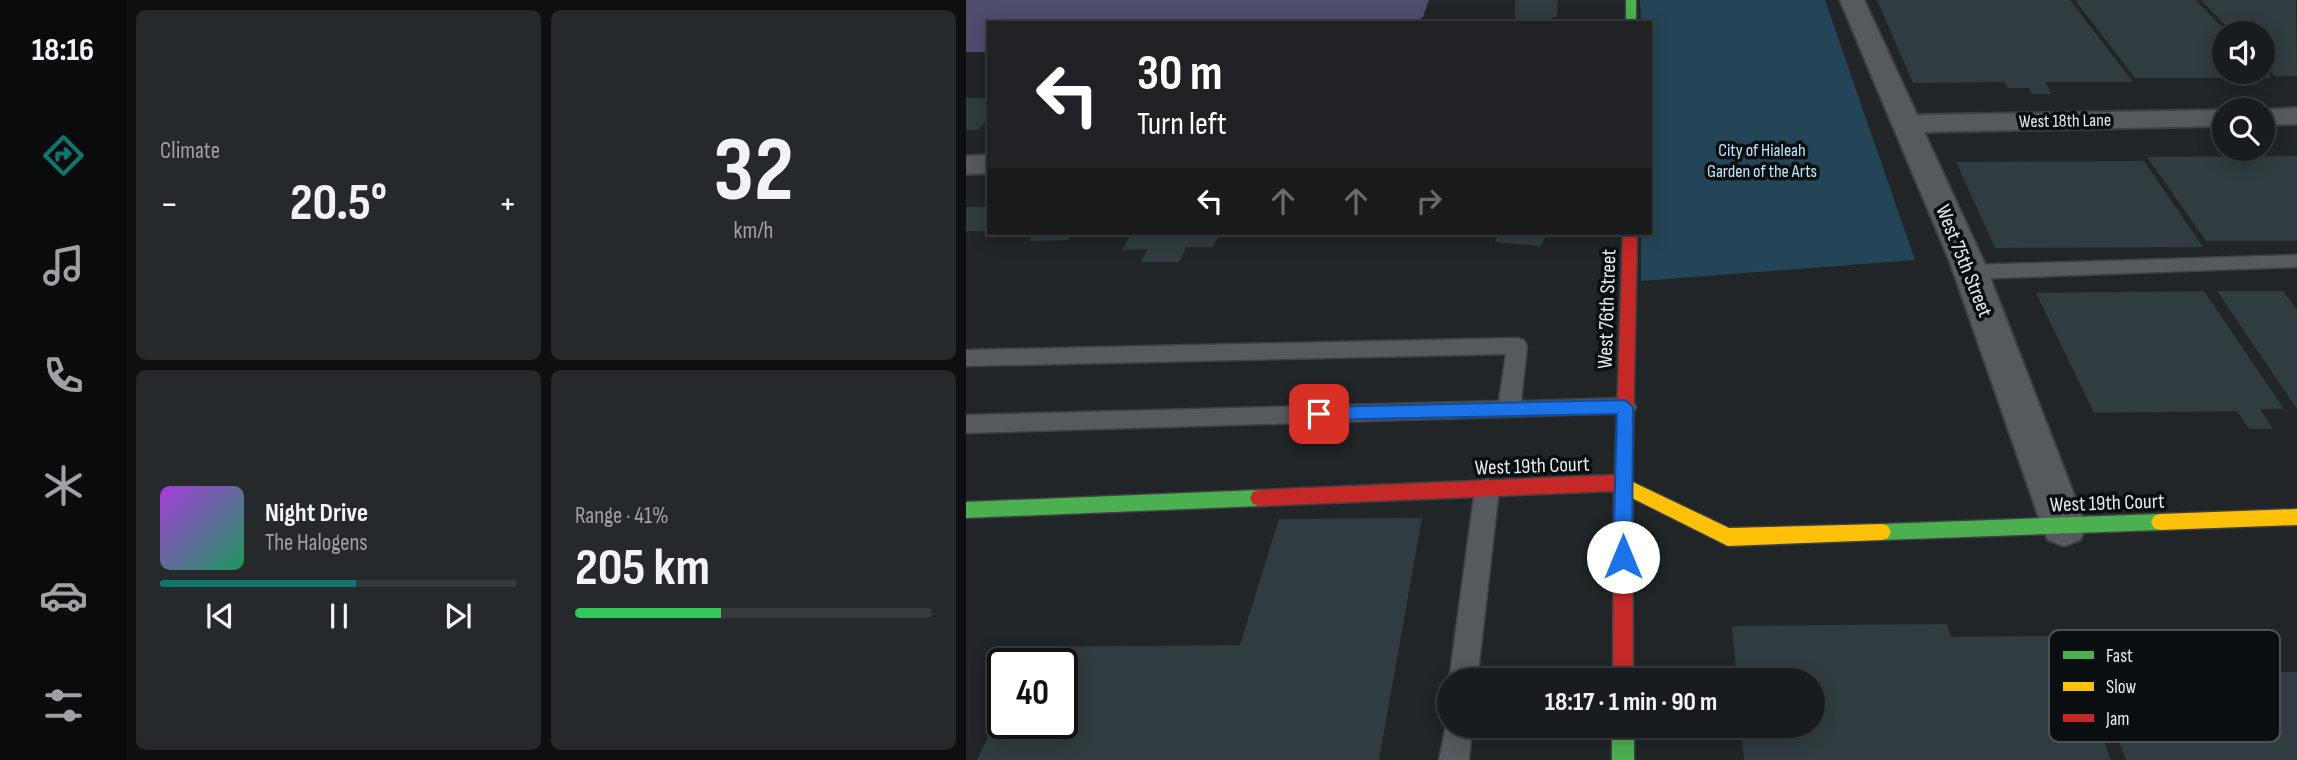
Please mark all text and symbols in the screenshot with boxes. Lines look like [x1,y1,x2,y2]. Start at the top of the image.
map controls [2212,21,2275,161]
button: sound [2212,21,2275,84]
text: 18:16 [32,31,94,70]
text: 30 m [1137,45,1222,104]
icon: left [1022,49,1113,140]
button: search [2212,98,2275,161]
text: Turn left [1137,105,1227,144]
street label: West 18th Lane [2019,110,2111,132]
text: 32 [713,117,794,226]
icon: directions [39,131,88,180]
text: Climate [160,137,220,165]
park label: City of Hialeah Garden of the Arts [1707,140,1817,182]
text: 20.5° [290,172,387,235]
text: − [160,182,179,227]
text: + [498,182,517,227]
icon: left [1191,182,1229,220]
icon: ahead [1264,182,1302,220]
icon: ahead [1337,182,1375,220]
icon: right [1410,182,1448,220]
street label: West 75th Street [1930,201,1998,321]
text: km/h [734,217,773,245]
icon: music [39,241,88,290]
street label: West 76th Street [1592,249,1622,369]
icon: phone [39,351,88,400]
pin [1289,384,1349,444]
icon: arrive [1300,395,1338,433]
street label: West 19th Court [1474,452,1590,480]
icon: climate [39,461,88,510]
street label: West 19th Court [2049,489,2165,517]
text: Night Drive [265,498,368,529]
text: Range · 41% [575,502,669,530]
position arrow [1586,520,1660,594]
text: The Halogens [265,529,368,557]
text: 205 km [575,537,710,600]
icon: car [39,571,88,620]
icon: previous [201,597,239,635]
icon: pause [320,597,358,635]
icon: next [439,597,477,635]
legend [2049,630,2280,742]
text: Fast [2106,645,2133,668]
speed limit sign: 40 [987,648,1078,739]
text: Slow [2106,676,2136,699]
icon: filters [39,681,88,730]
text: 18:17 · 1 min · 90 m [1545,687,1717,718]
text: Jam [2105,708,2129,731]

